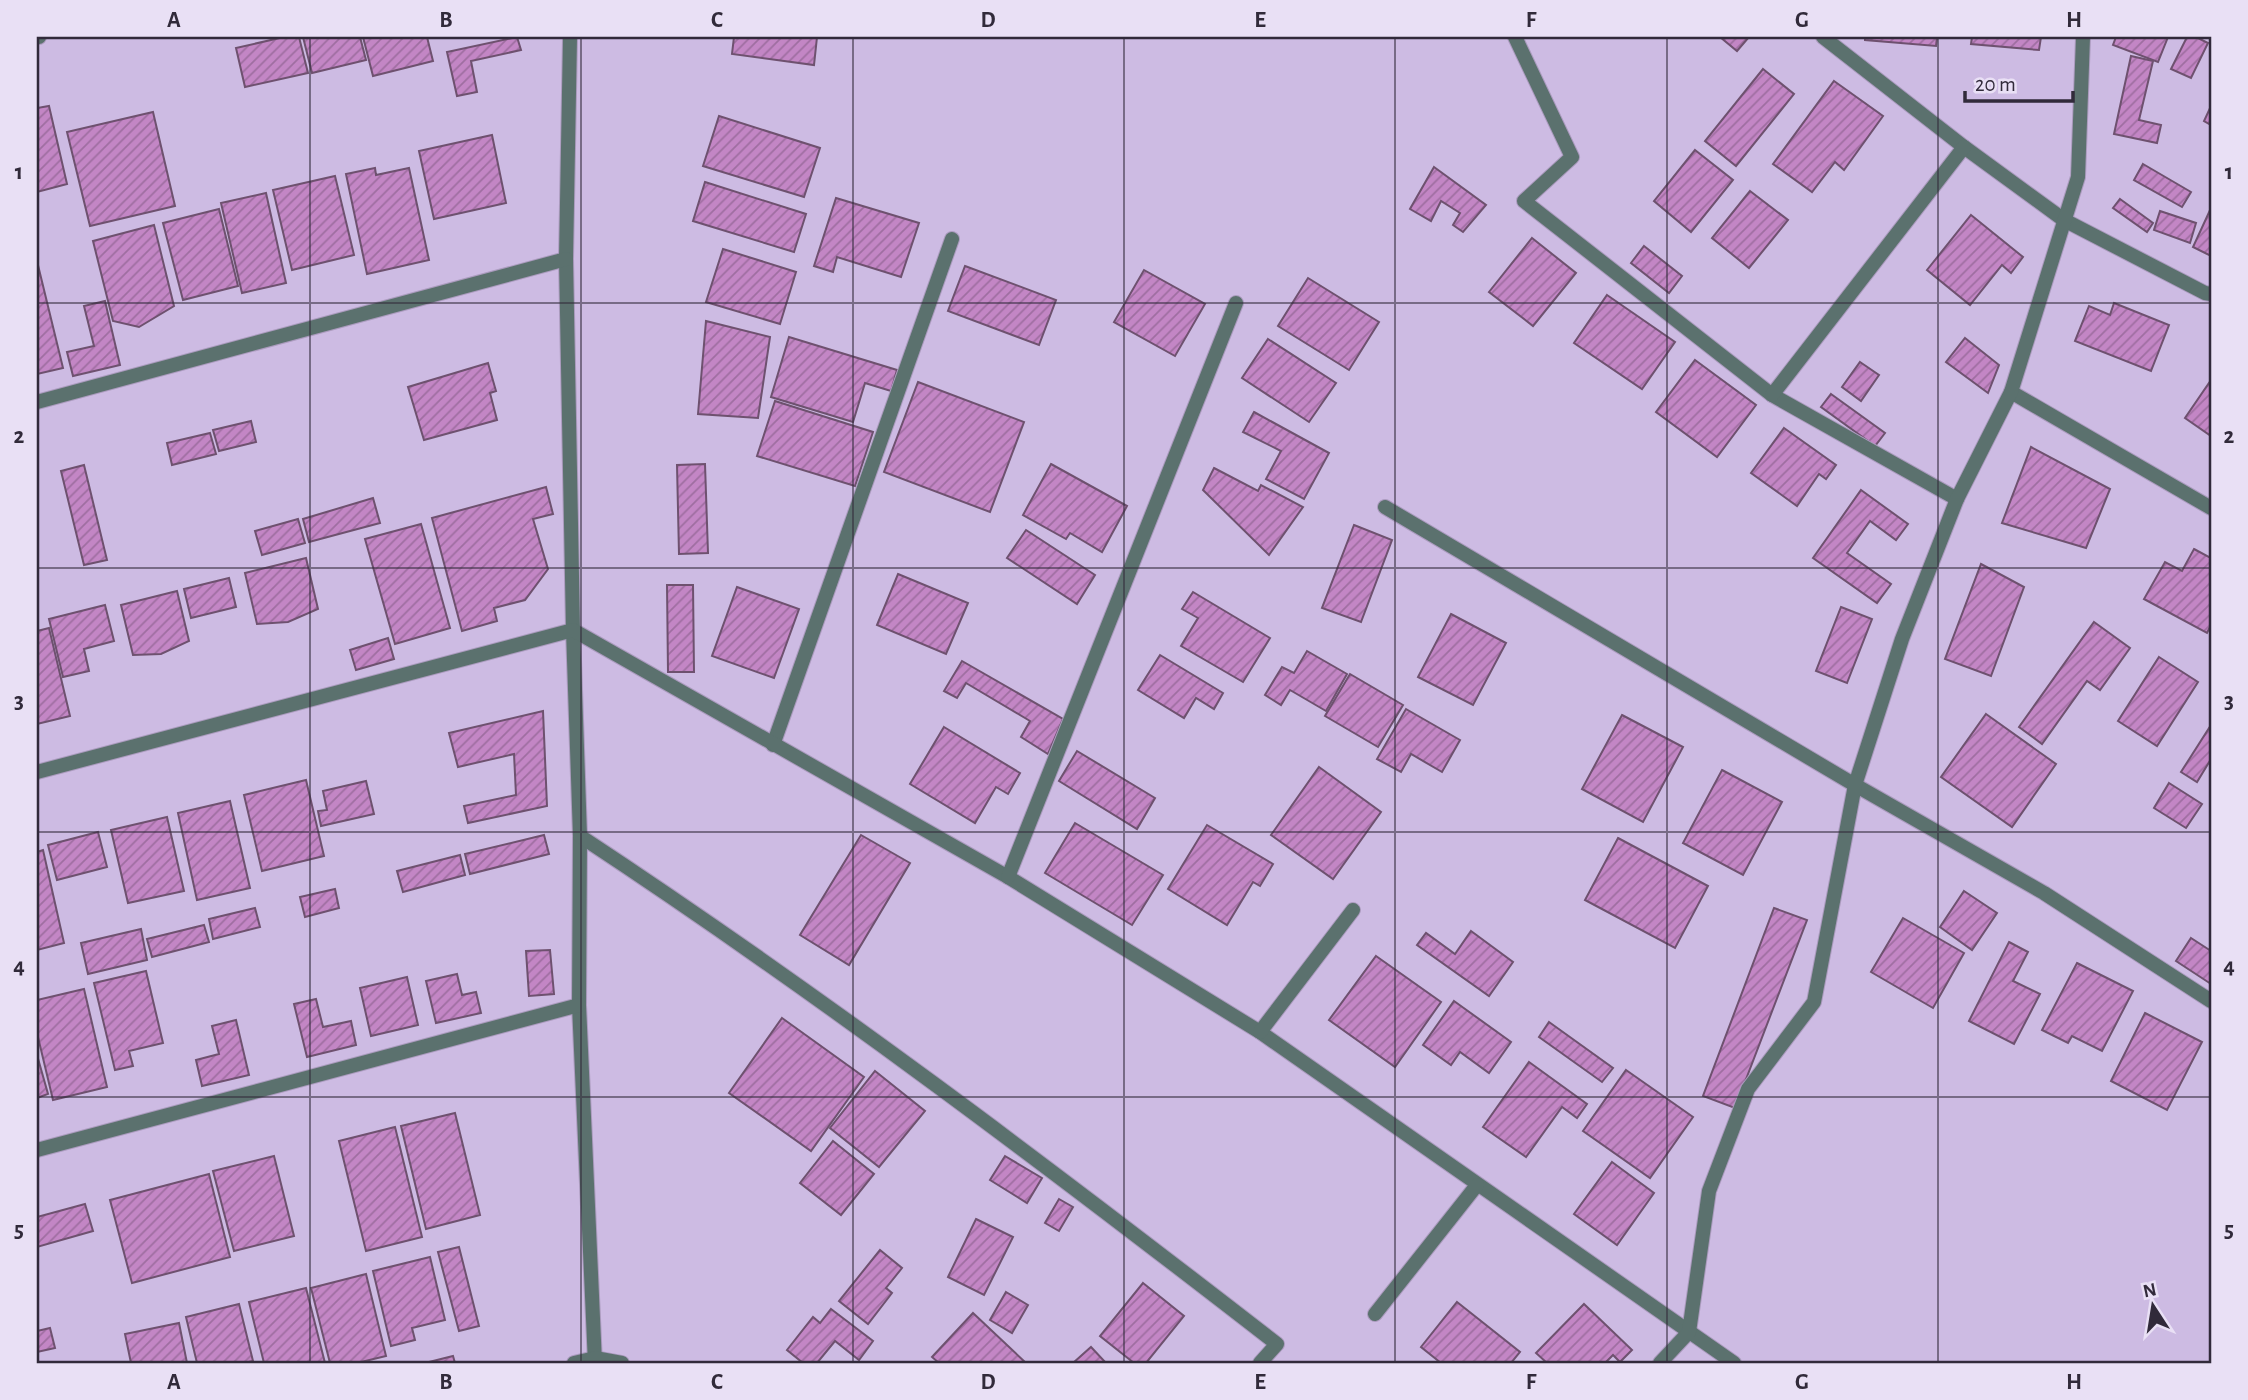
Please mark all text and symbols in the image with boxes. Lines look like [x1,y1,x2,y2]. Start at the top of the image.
text: A [167,9,181,32]
text: B [439,9,453,32]
text: C [711,9,723,32]
text: D [980,9,996,32]
text: E [1254,9,1266,32]
text: F [1526,9,1537,32]
text: G [1795,9,1809,32]
text: H [2066,9,2082,32]
scale bar [1965,60,2073,104]
text: 20 m [1975,74,2016,95]
text: 1 [15,161,23,184]
text: 1 [2225,161,2233,184]
text: 2 [14,425,25,448]
text: 2 [2224,425,2235,448]
text: 3 [14,690,24,713]
text: 3 [2224,690,2234,713]
text: 4 [13,955,25,978]
text: 4 [2223,955,2235,978]
text: 5 [14,1219,24,1242]
text: 5 [2224,1219,2234,1242]
north arrow [2118,1270,2188,1340]
text: N [2141,1280,2158,1302]
text: A [167,1371,181,1394]
text: B [439,1371,453,1394]
text: C [711,1371,723,1394]
text: D [980,1371,996,1394]
text: E [1254,1371,1266,1394]
text: F [1526,1371,1537,1394]
text: G [1795,1371,1809,1394]
text: H [2066,1371,2082,1394]

